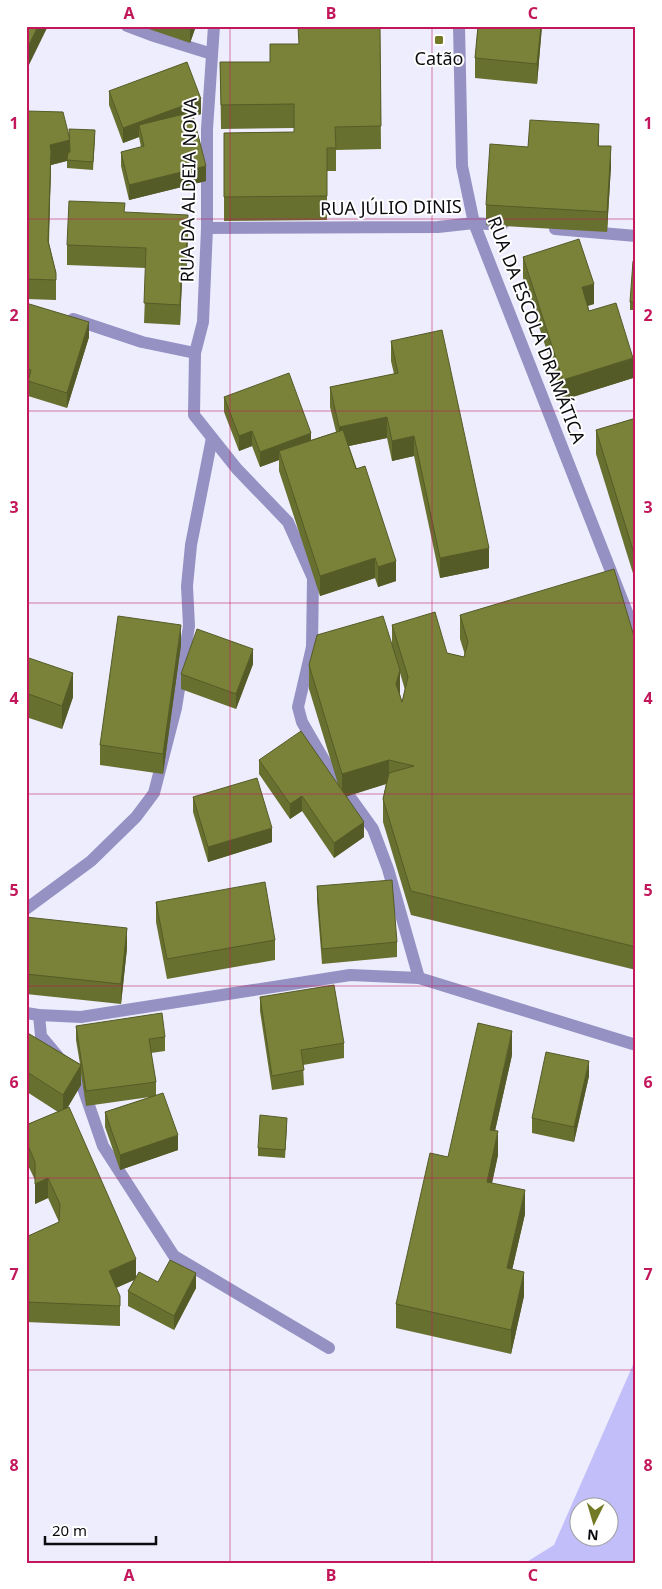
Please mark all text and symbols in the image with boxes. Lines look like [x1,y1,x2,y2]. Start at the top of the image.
text: A [123,2,135,24]
text: B [326,2,336,24]
text: C [528,2,538,24]
marker: Catão [433,34,445,46]
place label: Catão [415,46,463,70]
street label: RUA DA ALDEIA NOVA [174,97,202,283]
text: 1 [9,112,19,134]
text: 1 [643,112,653,134]
street label: RUA JÚLIO DINIS [320,194,462,220]
street label: RUA DA ESCOLA DRAMÁTICA [482,213,592,447]
text: 2 [9,304,19,326]
text: 2 [643,304,653,326]
text: 3 [9,496,19,518]
text: 3 [643,496,653,518]
text: 4 [9,687,19,709]
text: 4 [643,687,653,709]
text: 5 [9,879,19,901]
text: 5 [643,879,653,901]
text: 6 [9,1071,19,1093]
text: 6 [643,1071,653,1093]
text: 7 [9,1263,19,1285]
text: 7 [643,1263,653,1285]
text: 8 [9,1454,19,1476]
text: 8 [643,1454,653,1476]
north arrow [570,1496,620,1546]
scale bar [45,1514,156,1546]
text: 20 m [52,1520,87,1540]
text: N [586,1525,599,1545]
text: A [123,1564,135,1586]
text: B [326,1564,336,1586]
text: C [528,1564,538,1586]

